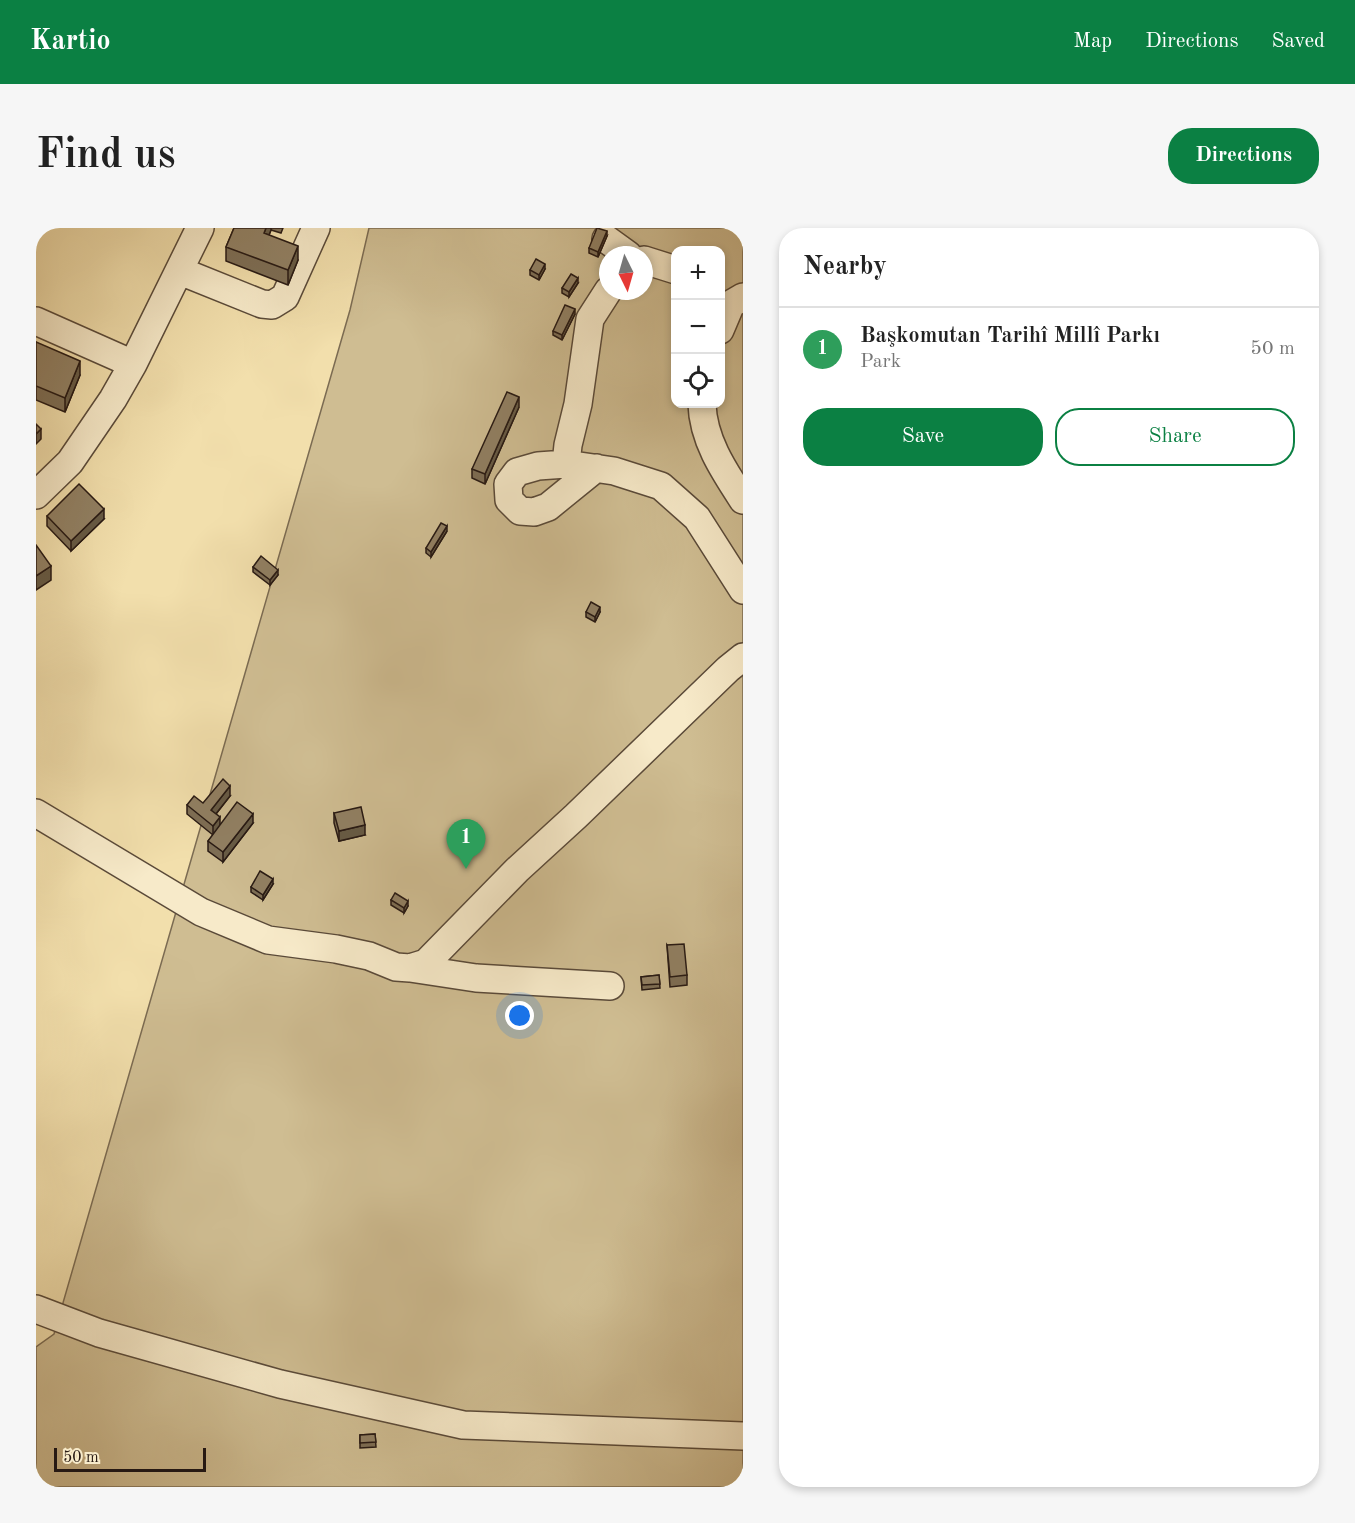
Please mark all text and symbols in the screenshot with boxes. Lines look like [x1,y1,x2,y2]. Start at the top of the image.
text: Kartio [30,28,111,56]
text: Map [1073,31,1112,52]
text: Directions [1145,31,1239,52]
text: Saved [1272,31,1325,52]
button: Directions [1168,128,1319,184]
text: Find us [36,135,175,177]
north arrow [599,246,653,300]
map controls [671,246,725,408]
button: + [671,246,725,300]
text: Nearby [803,254,887,280]
button: − [671,300,725,354]
text: Başkomutan Tarihî Millî Parkı [860,325,1160,347]
text: 1 [817,339,828,359]
text: 50 m [1250,339,1295,359]
text: Park [860,352,901,372]
button: locate [671,354,725,408]
button: Save [803,408,1043,466]
button: Share [1055,408,1295,466]
pin: 1 [446,820,486,869]
your location [505,1001,534,1030]
scale bar [54,1445,206,1472]
text: 50 m [63,1450,99,1466]

